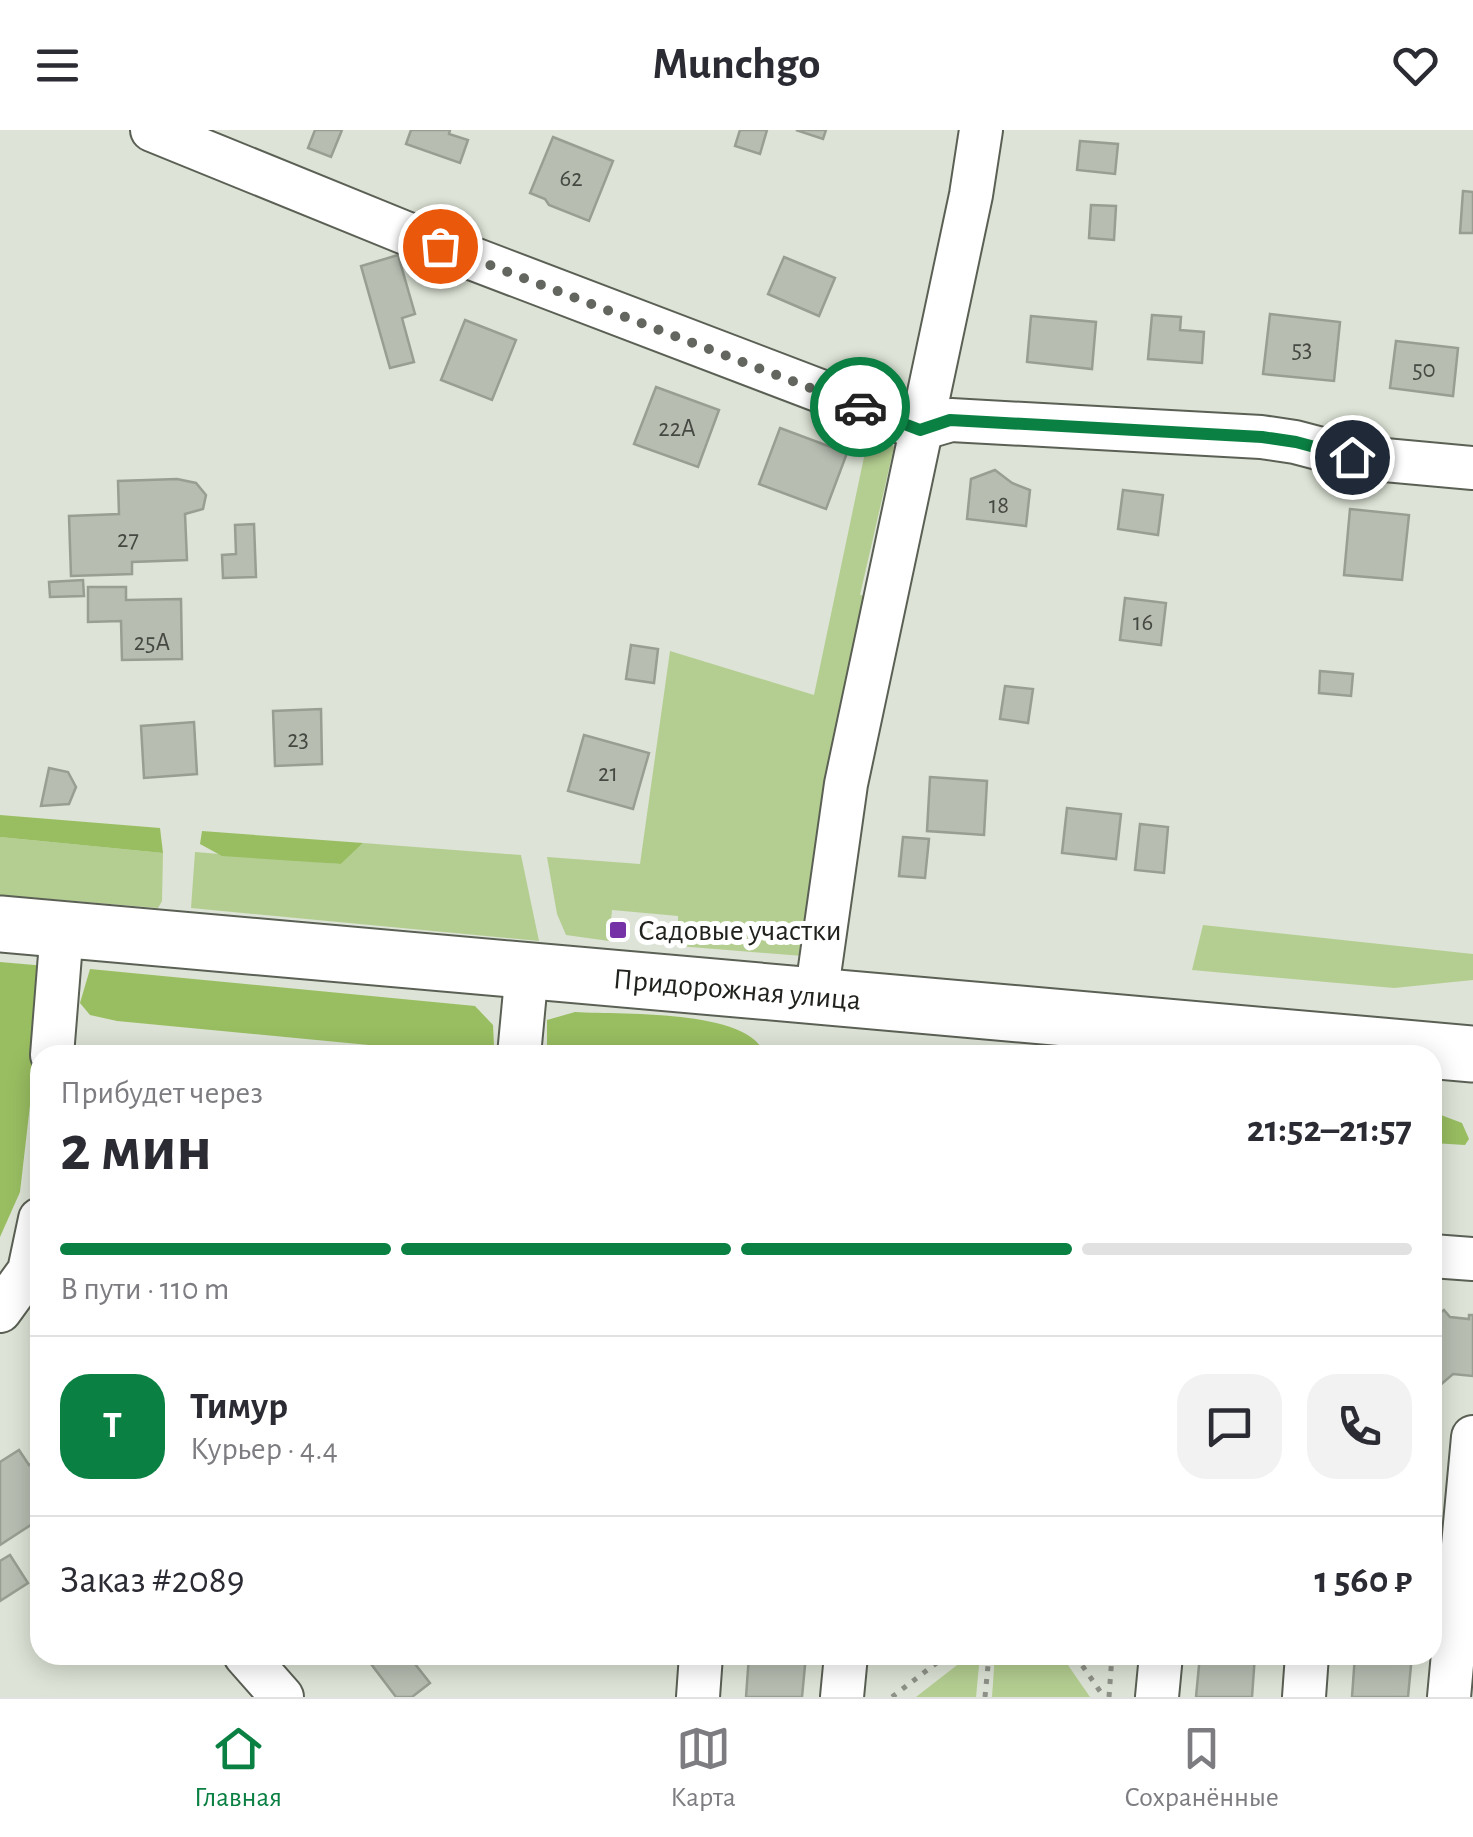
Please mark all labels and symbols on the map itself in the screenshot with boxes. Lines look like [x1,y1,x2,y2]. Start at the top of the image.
house number: 62 [559,166,583,191]
pin [398,204,483,289]
house number: 53 [1292,337,1312,362]
courier [810,357,910,457]
house number: 50 [1412,357,1436,382]
pin [1310,415,1395,500]
house number: 22А [658,416,696,441]
house number: 18 [989,493,1009,518]
house number: 27 [117,527,139,552]
house number: 16 [1133,610,1153,635]
house number: 25А [134,630,171,655]
house number: 23 [287,727,309,752]
house number: 21 [598,761,618,786]
place label: Садовые участки [638,916,842,946]
marker: Садовые участки [607,919,629,941]
street label: Придорожная улица [612,964,862,1016]

